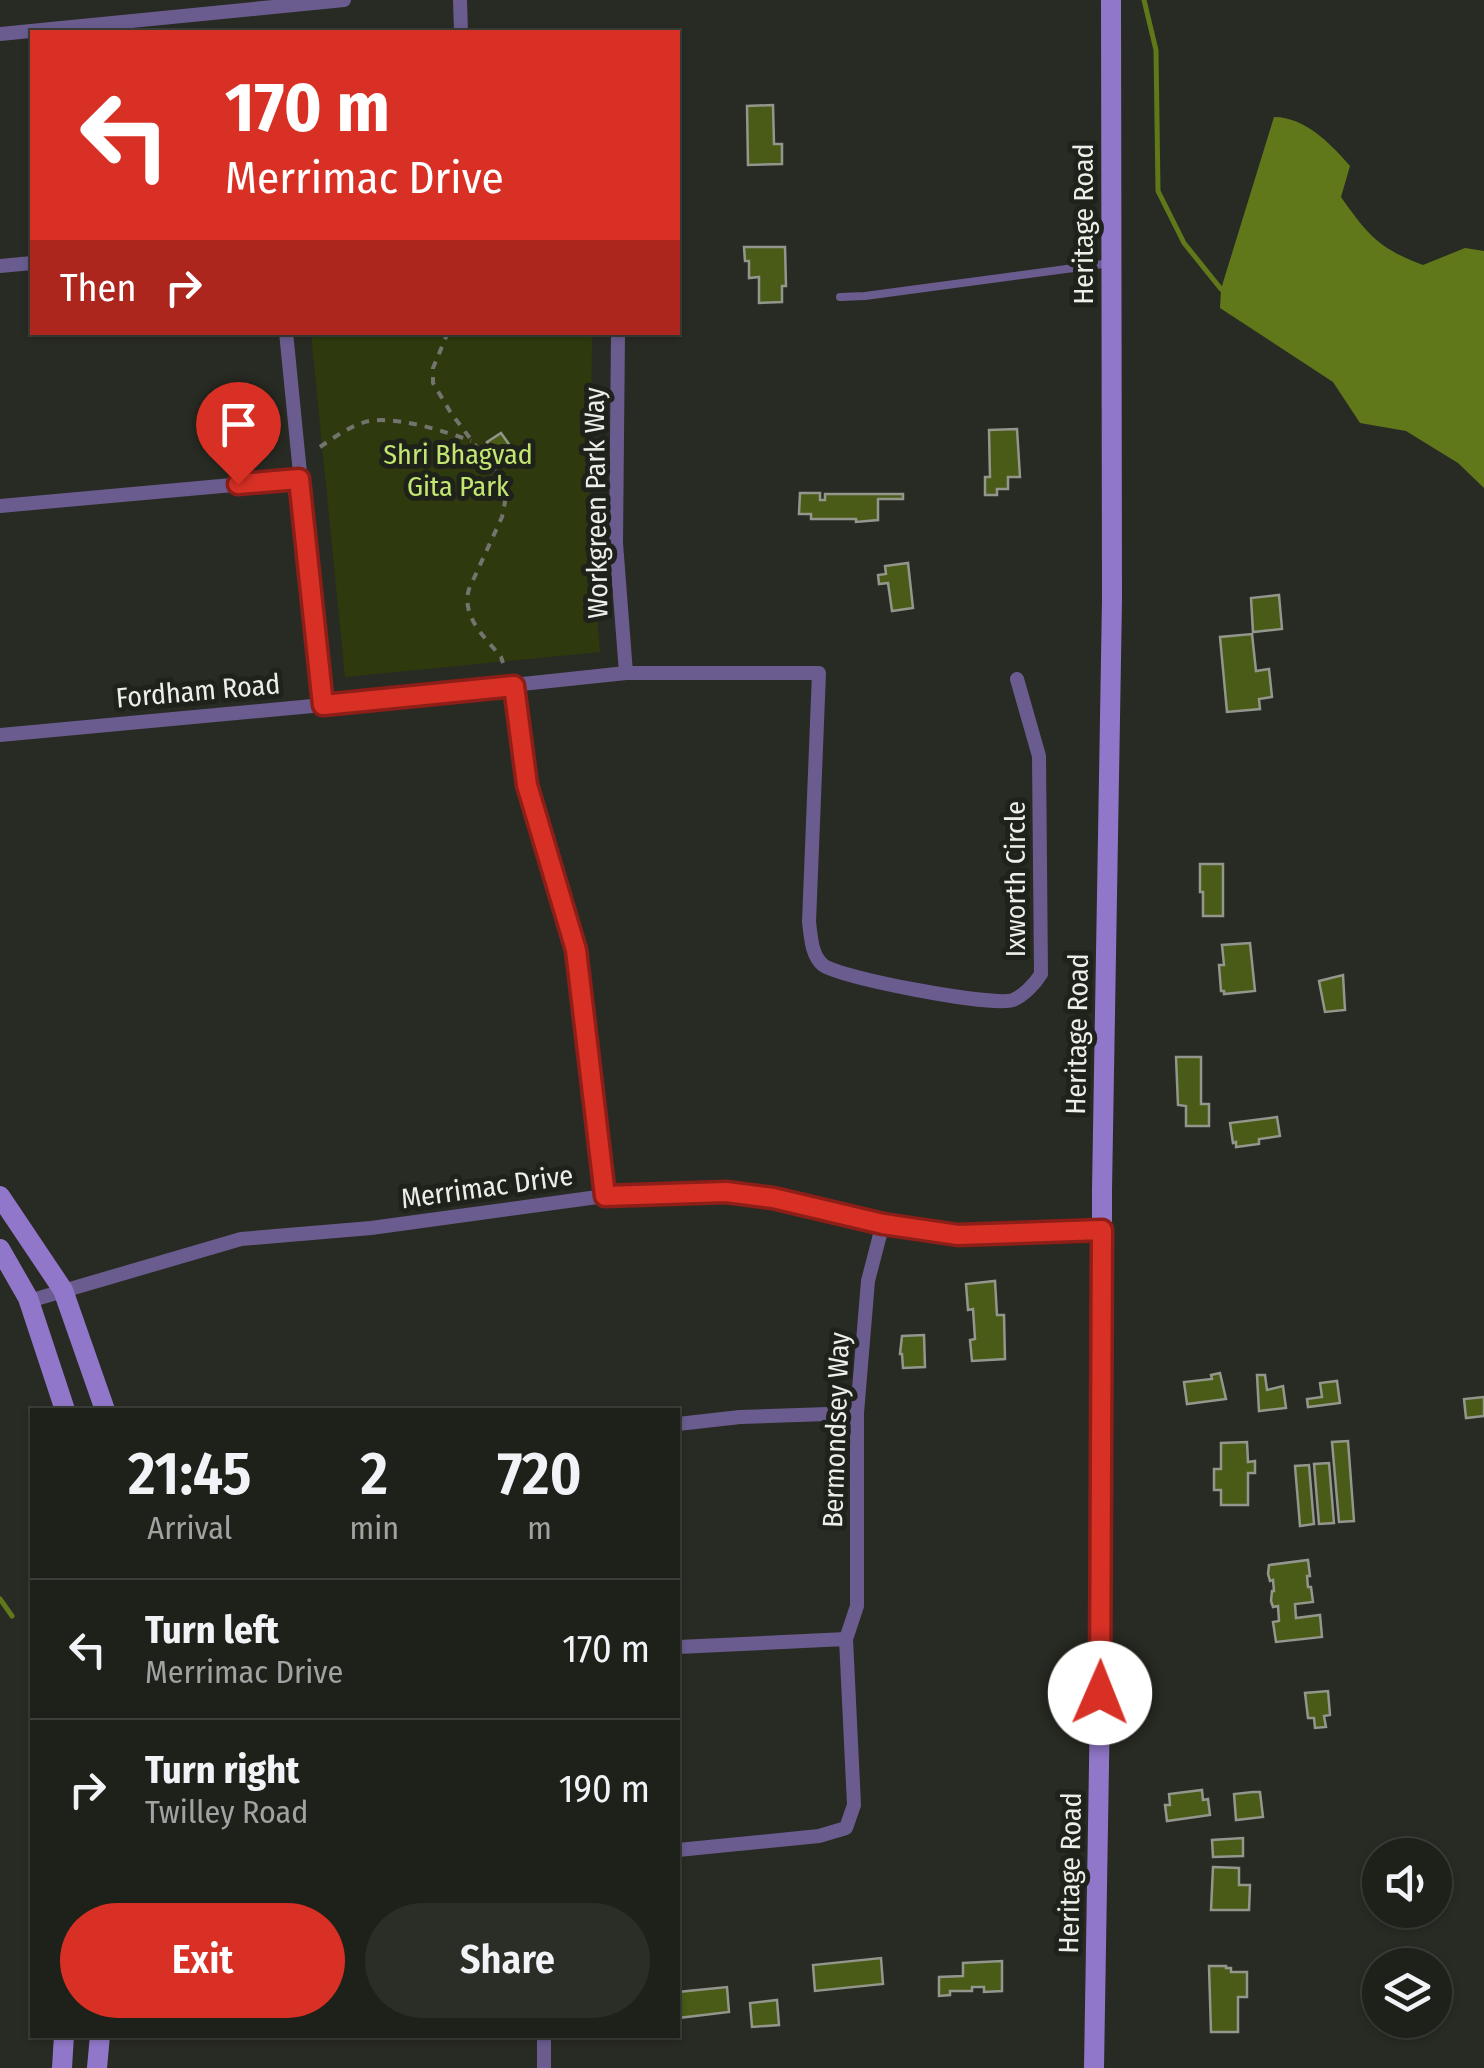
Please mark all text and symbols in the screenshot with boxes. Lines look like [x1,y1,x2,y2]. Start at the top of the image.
text: 170 m [225,66,390,150]
icon: left [60,70,190,200]
street label: Heritage Road [1067,143,1100,305]
text: Merrimac Drive [225,151,504,205]
icon: right [156,260,211,315]
text: Then [60,265,136,311]
pin [196,382,281,485]
street label: Workgreen Park Way [577,387,615,619]
icon: arrive [211,397,266,452]
park label: Shri Bhagvad Gita Park [383,438,533,503]
street label: Fordham Road [115,667,281,715]
street label: Ixworth Circle [999,801,1032,957]
street label: Heritage Road [1059,953,1095,1115]
street label: Merrimac Drive [399,1159,575,1215]
street label: Bermondsey Way [816,1331,856,1528]
text: 21:45 [128,1438,252,1510]
text: 2 [361,1438,388,1510]
text: 720 [497,1438,582,1510]
text: Arrival [147,1509,232,1547]
text: min [350,1509,399,1547]
text: m [527,1509,552,1547]
text: Turn left [145,1607,279,1653]
icon: left [60,1622,115,1677]
text: 170 m [562,1626,650,1672]
position arrow [1048,1641,1152,1745]
text: Merrimac Drive [145,1653,343,1691]
text: Turn right [145,1747,299,1793]
icon: right [60,1762,115,1817]
text: 190 m [559,1766,650,1812]
street label: Heritage Road [1052,1792,1088,1954]
text: Twilley Road [145,1793,308,1831]
map controls [1362,1838,1452,2038]
button: sound [1362,1838,1452,1928]
button: Exit [60,1903,345,2018]
button: Share [365,1903,650,2018]
button: layers [1362,1948,1452,2038]

